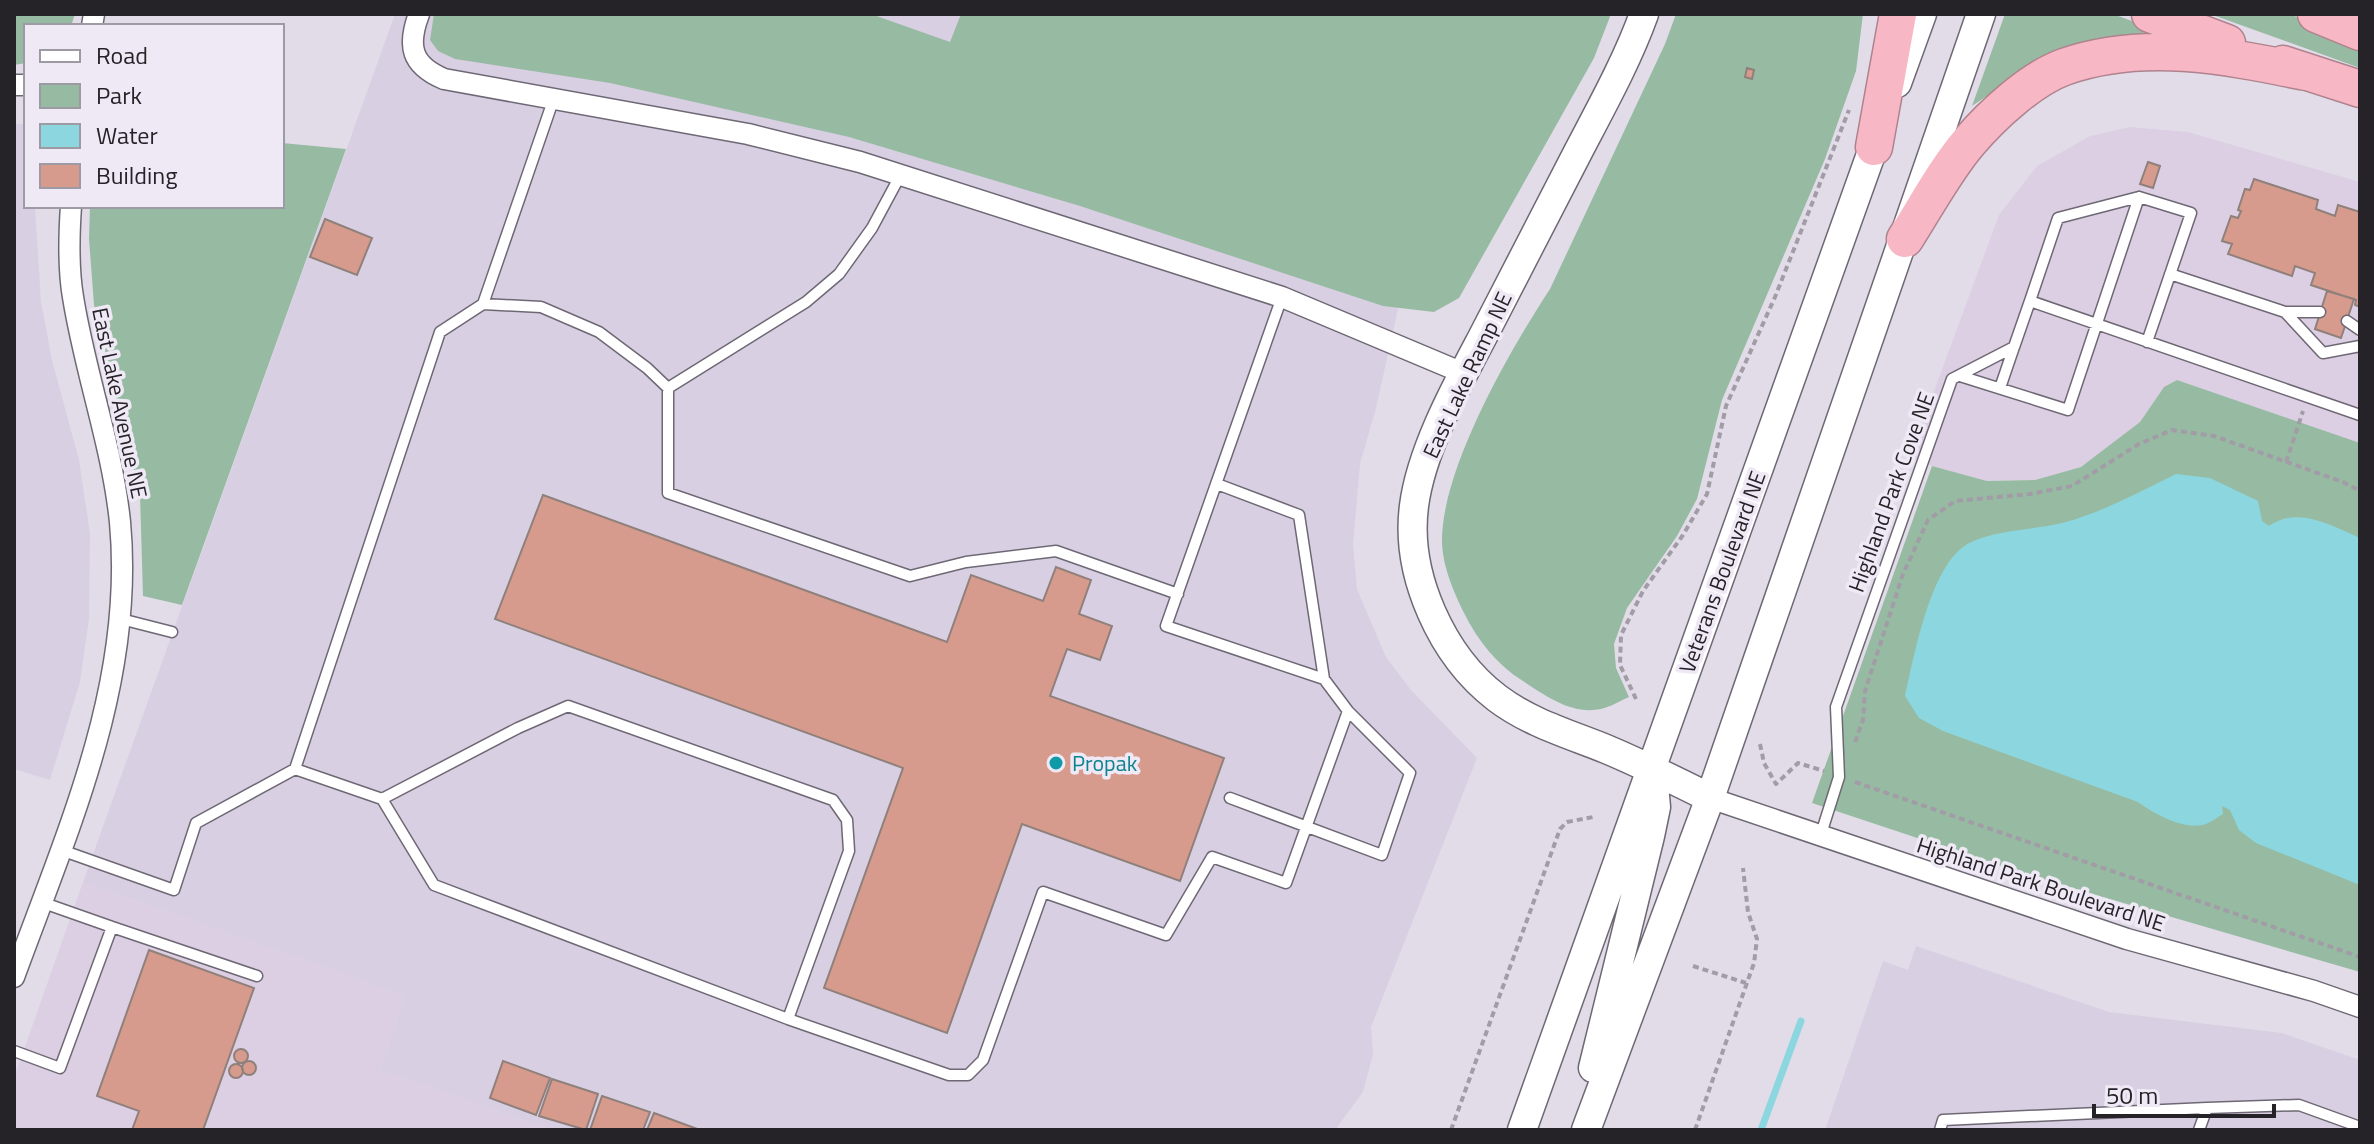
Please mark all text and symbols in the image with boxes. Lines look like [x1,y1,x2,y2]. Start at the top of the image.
legend [24,24,284,208]
text: Road [96,37,148,73]
text: Park [96,77,142,113]
text: Water [96,117,158,153]
text: Building [96,157,178,193]
street label: East Lake Ramp NE [1414,286,1520,464]
street label: East Lake Avenue NE [83,304,157,502]
street label: Highland Park Cove NE [1839,387,1943,597]
street label: Veterans Boulevard NE [1670,466,1774,678]
place label: Propak [1072,746,1138,780]
marker: Propak [1047,754,1065,772]
street label: Highland Park Boulevard NE [1912,828,2170,940]
scale bar [2094,1068,2274,1118]
text: 50 m [2106,1077,2158,1113]

